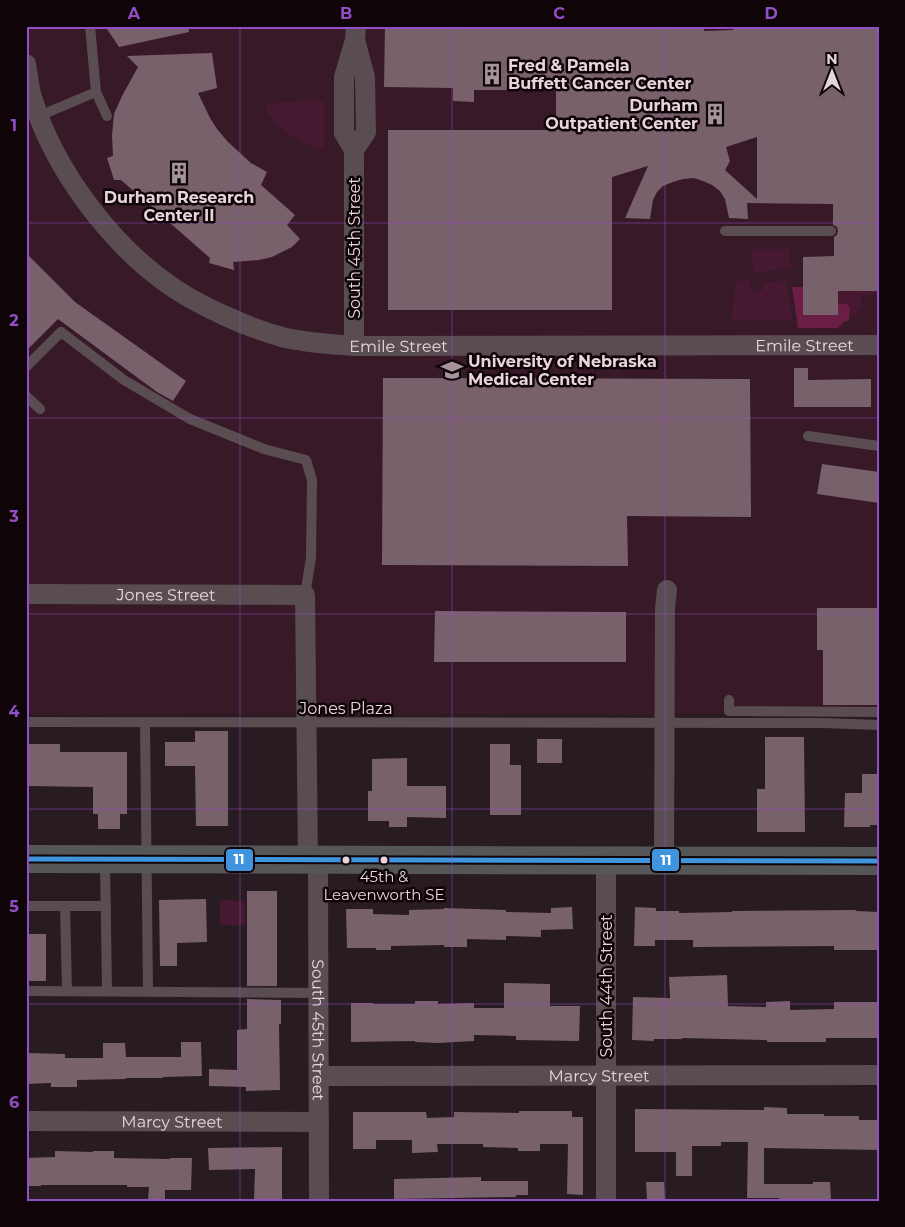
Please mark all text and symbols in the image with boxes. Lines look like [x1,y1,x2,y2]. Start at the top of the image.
text: A [127,4,141,23]
text: B [340,4,352,23]
text: C [553,4,565,23]
text: D [764,4,778,23]
north arrow [808,48,858,98]
text: N [826,50,838,68]
place label: Fred & Pamela Buffett Cancer Center [508,56,692,93]
building icon: Fred & Pamela Buffett Cancer Center [479,61,505,87]
place label: Durham Outpatient Center [545,96,698,133]
building icon: Durham Outpatient Center [702,101,728,127]
text: 1 [11,116,17,135]
building icon: Durham Research Center II [166,160,192,186]
street label: South 45th Street [345,177,364,319]
place label: Durham Research Center II [104,188,254,225]
text: 2 [9,311,19,330]
street label: Emile Street [349,336,448,356]
street label: Emile Street [755,336,854,355]
place label: University of Nebraska Medical Center [468,352,657,389]
school or university icon: University of Nebraska Medical Center [439,357,465,383]
text: 3 [8,507,19,526]
street label: Jones Street [115,585,216,604]
street label: Jones Plaza [298,699,393,718]
text: 4 [8,702,20,721]
line badge: 11 [225,848,254,872]
line badge: 11 [651,848,680,872]
text: 11 [234,850,244,868]
text: 11 [661,851,671,869]
unlabelled marker [341,855,351,865]
marker: 45th & Leavenworth SE [379,855,389,865]
place label: 45th & Leavenworth SE [323,867,445,904]
text: 5 [9,897,19,916]
street label: South 44th Street [597,914,616,1058]
street label: South 45th Street [309,959,328,1101]
street label: Marcy Street [548,1066,650,1085]
text: 6 [9,1093,19,1112]
street label: Marcy Street [121,1112,223,1131]

